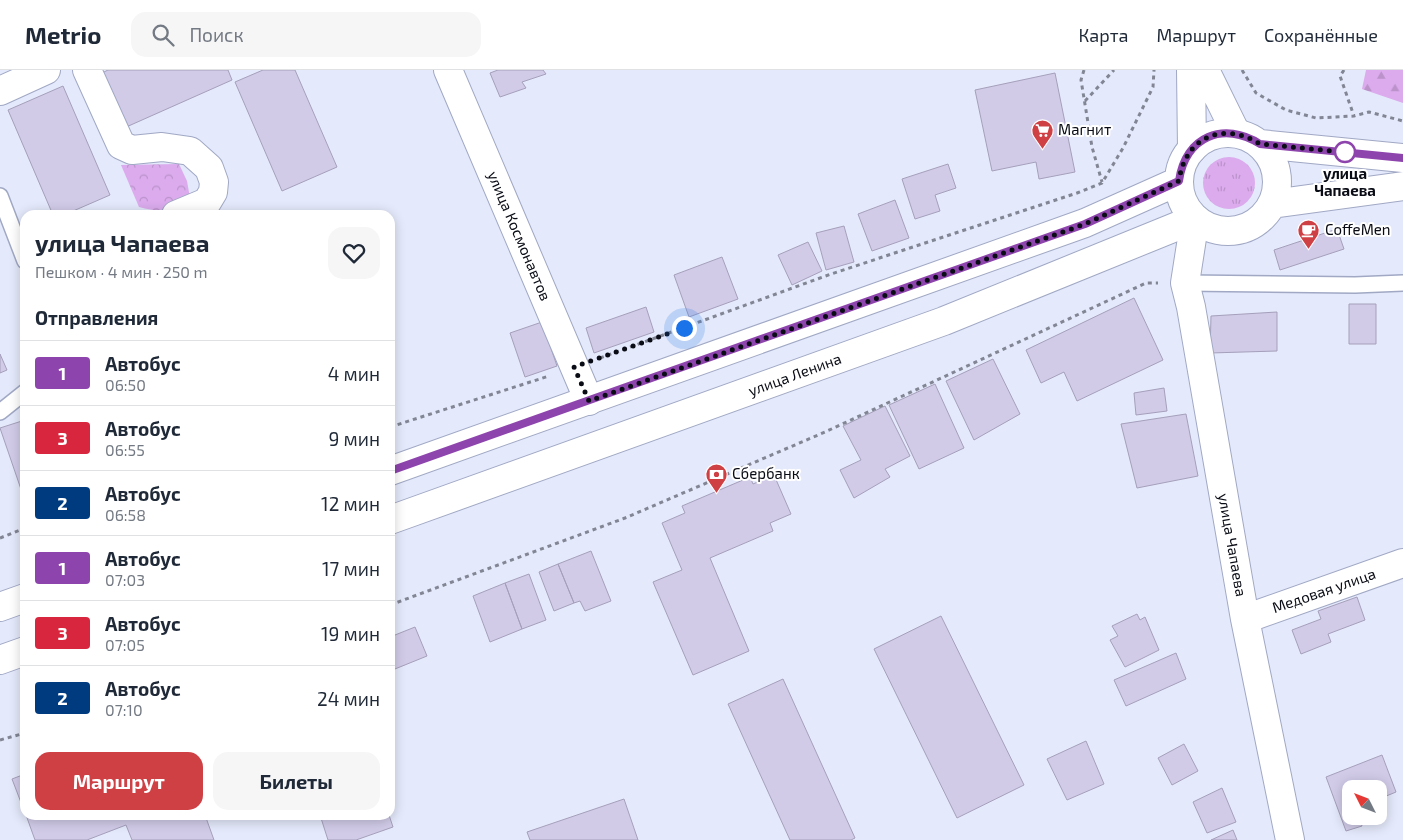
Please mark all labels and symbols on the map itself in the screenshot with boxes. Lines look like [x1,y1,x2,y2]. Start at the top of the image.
supermarket icon: Магнит [1030,118,1054,149]
place label: Магнит [1058,120,1111,138]
marker: улица Чапаева [1334,141,1356,163]
place label: улица Чапаева [1314,164,1376,199]
street label: улица Космонавтов [484,168,555,304]
cafe icon: CoffeMen [1297,218,1321,249]
place label: CoffeMen [1325,220,1391,238]
your location [672,316,697,341]
street label: улица Ленина [746,349,844,400]
bank icon: Сбербанк [704,462,728,493]
place label: Сбербанк [732,464,800,482]
street label: улица Чапаева [1214,492,1251,598]
street label: Медовая улица [1269,564,1378,617]
north arrow [1342,780,1388,825]

